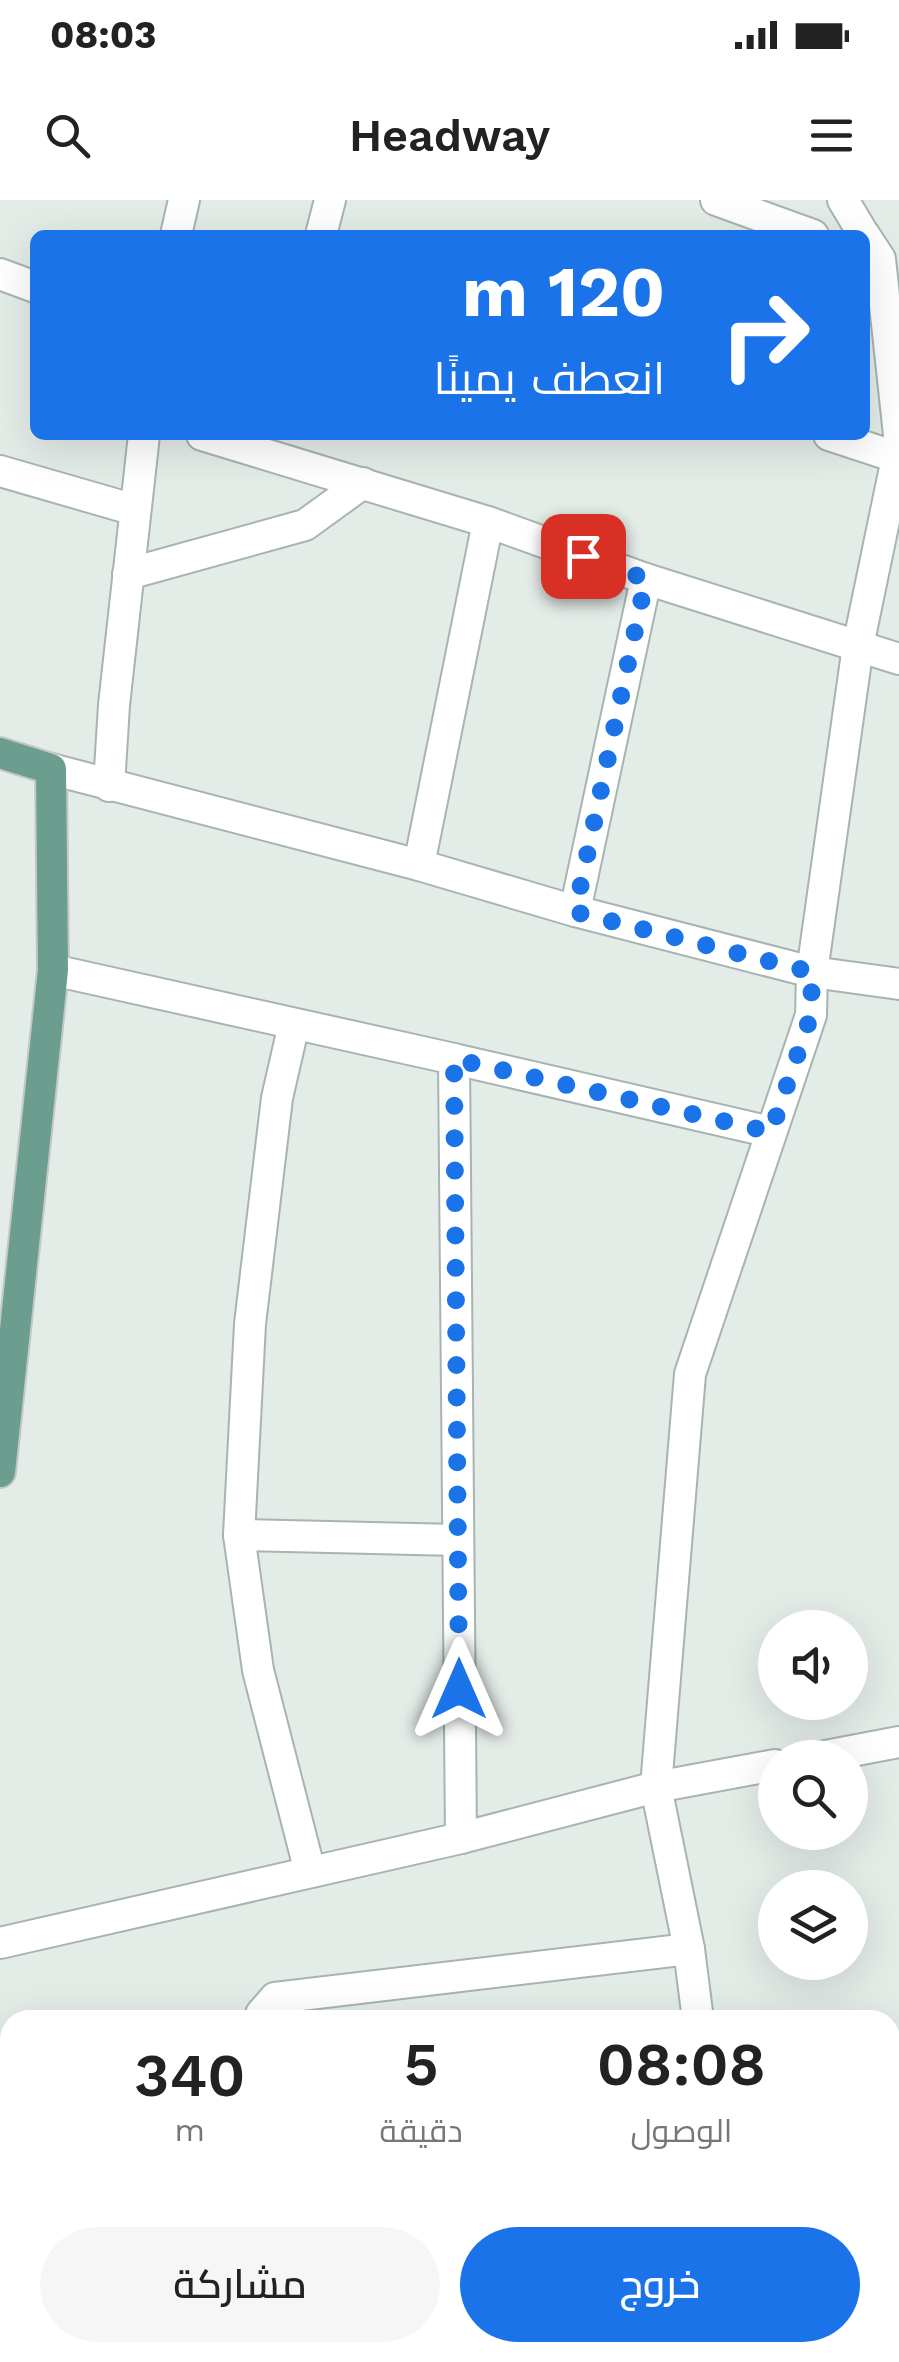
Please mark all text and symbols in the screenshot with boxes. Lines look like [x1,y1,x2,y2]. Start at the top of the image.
text: 08:03 [50,13,156,57]
icon: search [40,108,95,163]
icon: menu [804,108,859,163]
text: Headway [349,109,550,162]
text: 120 m [462,251,665,333]
icon: right [700,270,830,400]
text: انعطف يمينًا [434,352,665,405]
pin [541,514,626,599]
icon: arrive [556,529,611,584]
map controls [758,1610,868,1980]
button: sound [758,1610,868,1720]
position arrow [407,1637,511,1741]
button: search [758,1740,868,1850]
button: layers [758,1870,868,1980]
text: 5 [404,2029,439,2100]
text: 08:08 [597,2029,766,2100]
text: 340 [134,2040,246,2111]
text: m [175,2111,205,2149]
text: دقيقة [380,2112,463,2150]
text: الوصول [630,2112,732,2150]
button: مشاركة [40,2227,440,2342]
button: خروج [460,2227,860,2342]

